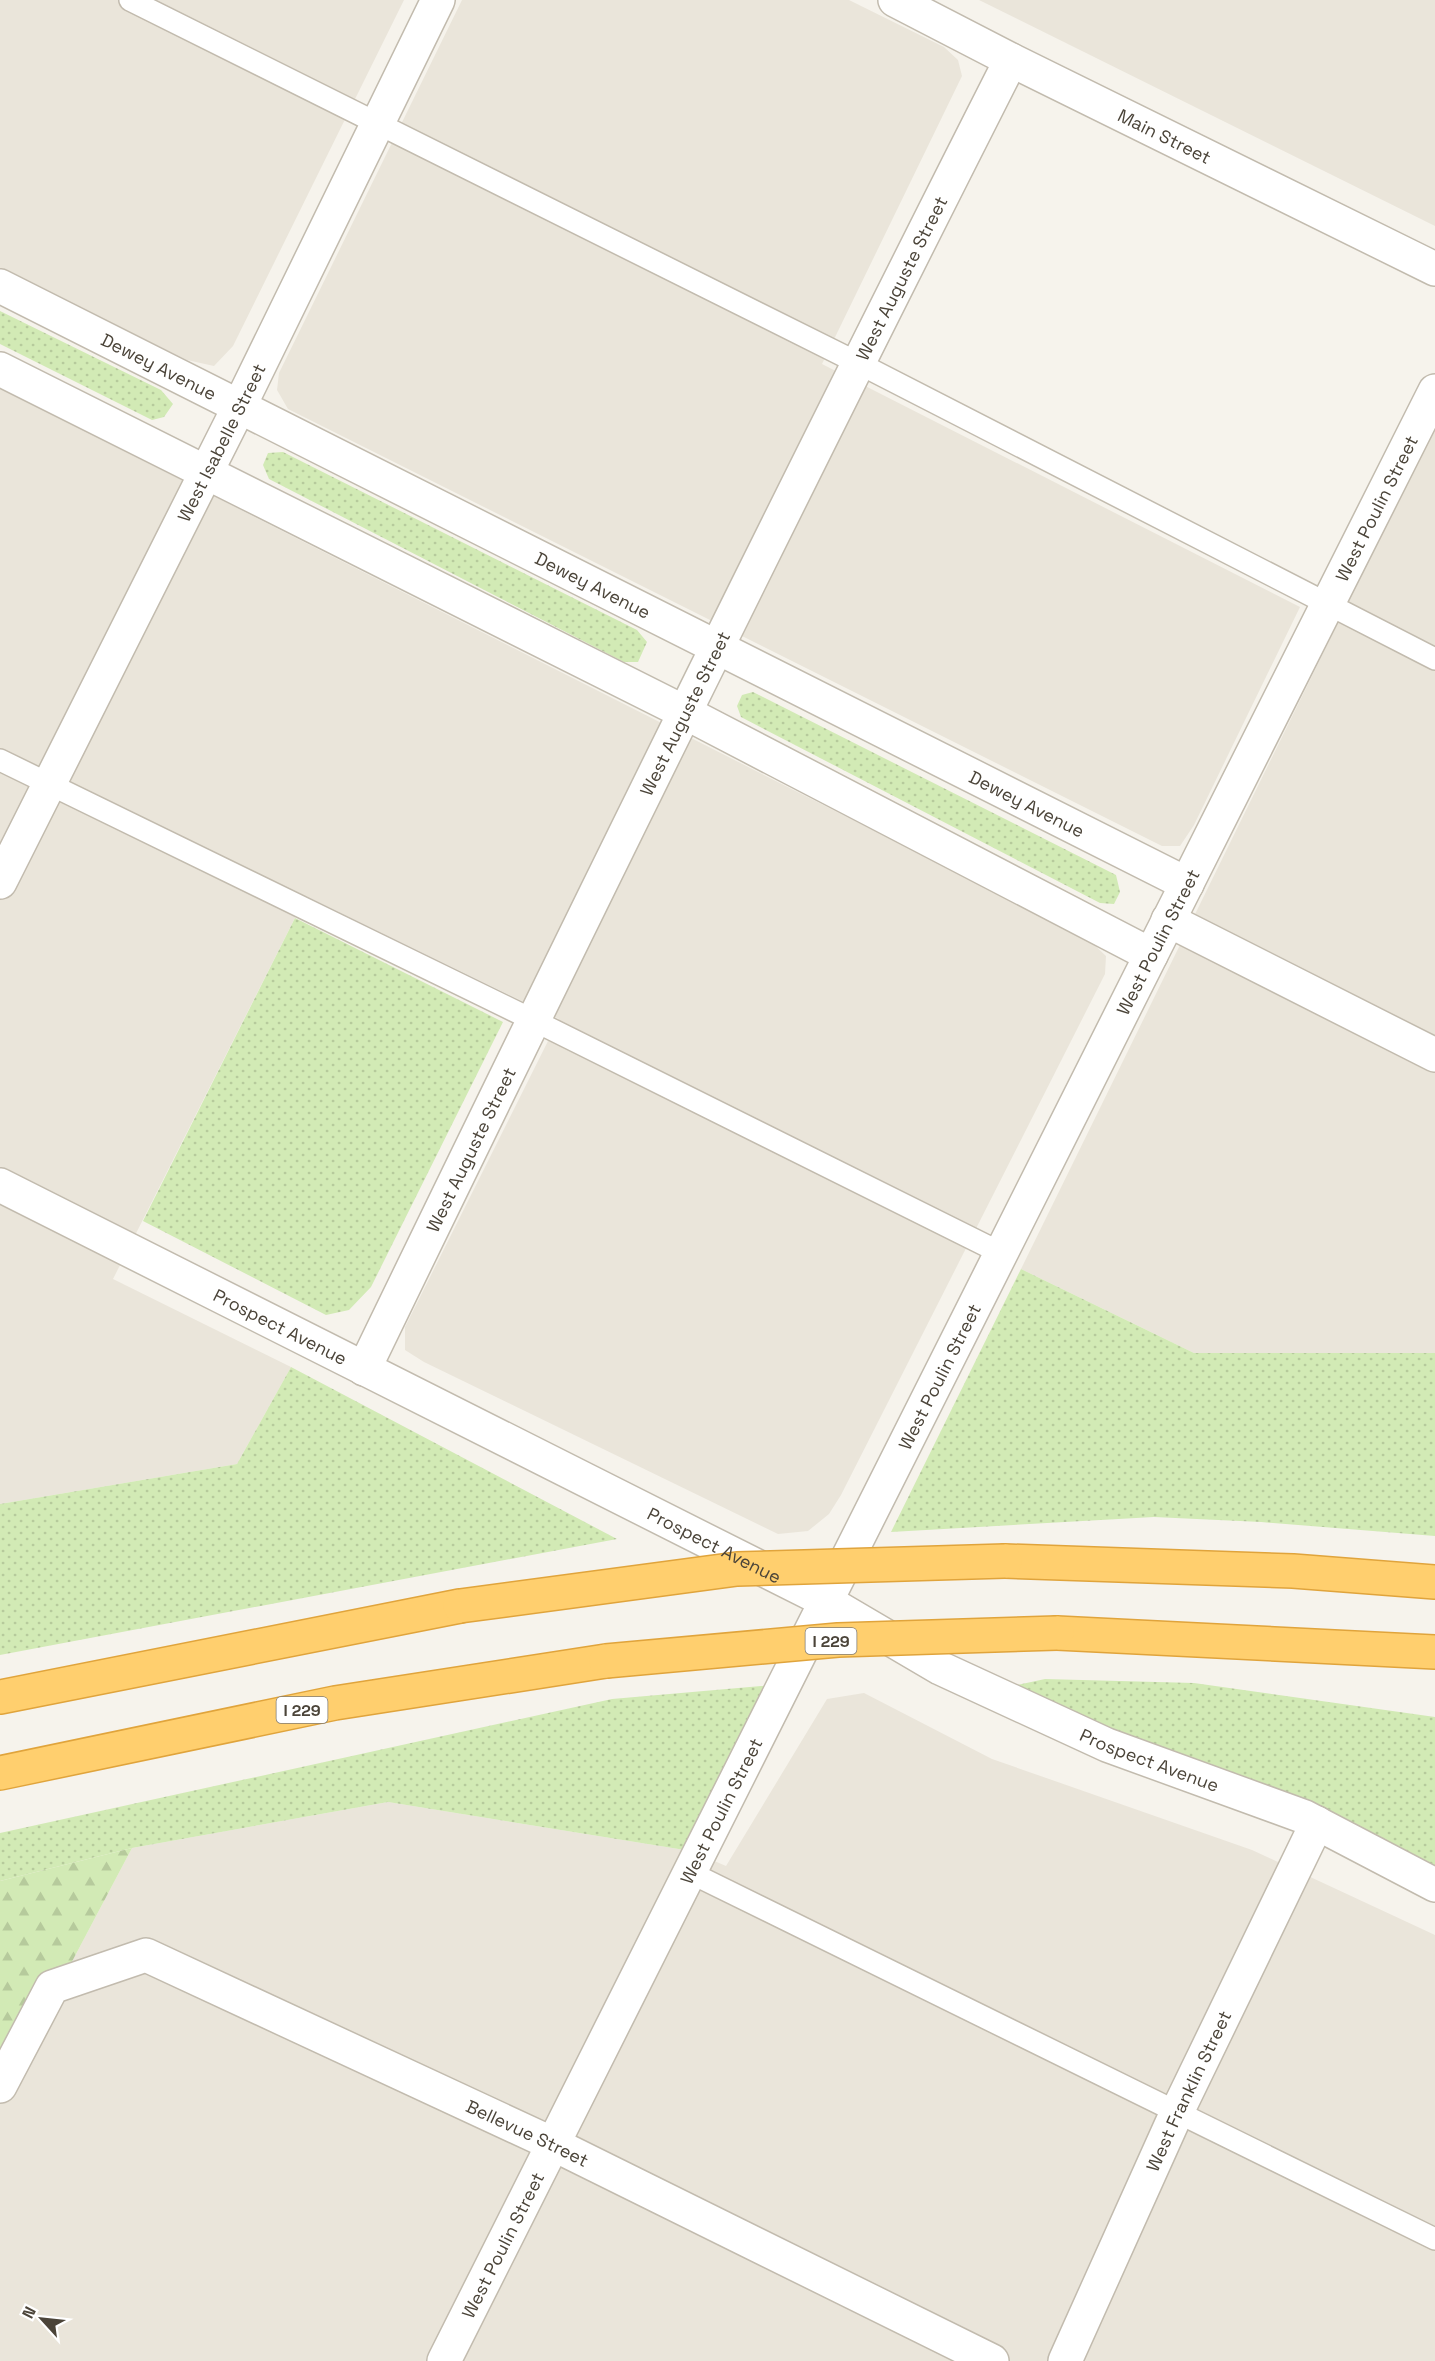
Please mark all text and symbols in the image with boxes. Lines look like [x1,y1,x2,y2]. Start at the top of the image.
street label: Main Street [1114,103,1215,168]
street label: West Auguste Street [850,192,952,364]
street label: Dewey Avenue [97,327,221,405]
street label: West Isabelle Street [172,360,270,525]
street label: West Poulin Street [1330,431,1422,585]
street label: Dewey Avenue [531,546,655,623]
street label: West Auguste Street [634,627,735,799]
street label: Dewey Avenue [965,765,1089,842]
street label: West Poulin Street [1111,865,1205,1019]
street label: West Auguste Street [421,1063,520,1236]
street label: Prospect Avenue [210,1283,351,1370]
street label: West Poulin Street [893,1300,985,1453]
street label: Prospect Avenue [644,1502,785,1588]
road number: I 229 [806,1628,856,1654]
road number: I 229 [276,1697,328,1723]
street label: Prospect Avenue [1076,1723,1222,1796]
street label: West Poulin Street [674,1734,767,1888]
street label: West Franklin Street [1140,2007,1236,2175]
street label: Bellevue Street [463,2094,593,2171]
street label: West Poulin Street [456,2168,549,2322]
north arrow [12,2289,72,2349]
text: N [17,2303,41,2322]

